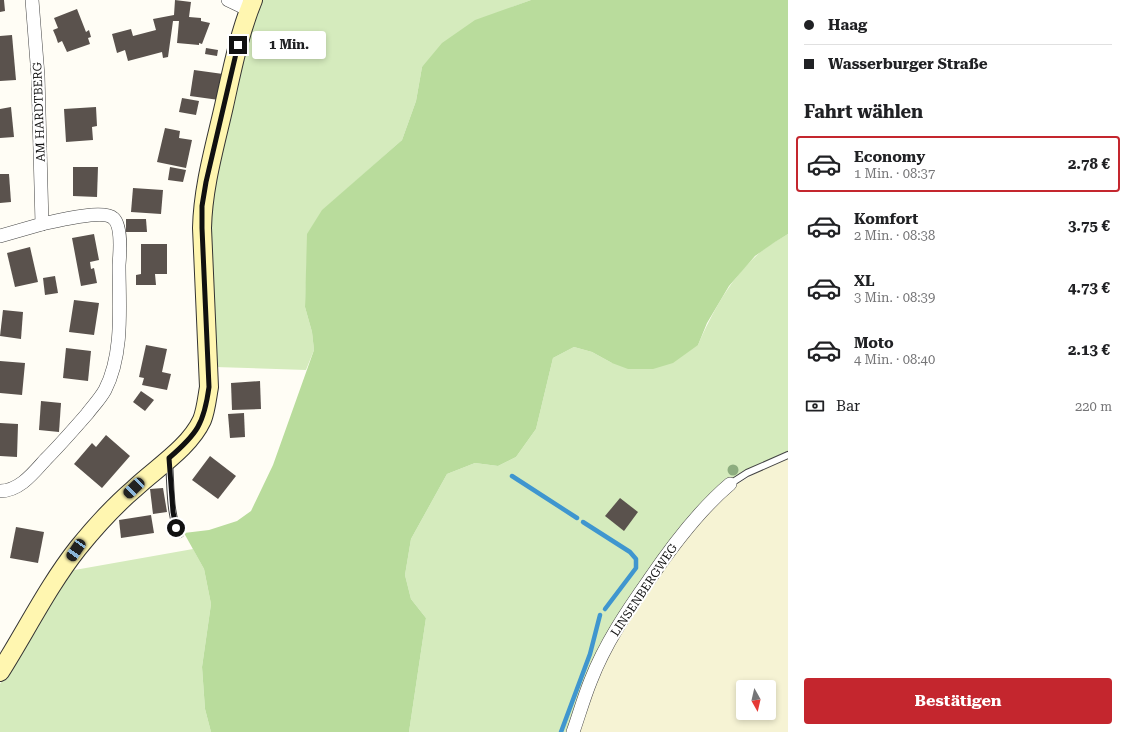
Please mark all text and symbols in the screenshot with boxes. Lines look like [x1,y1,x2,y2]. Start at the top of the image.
text: Haag [828,16,867,34]
callout: 1 Min. [252,31,326,59]
route end [229,36,247,54]
text: 1 Min. [269,37,309,52]
text: Wasserburger Straße [828,55,987,73]
street label: AM HARDTBERG [30,61,48,162]
text: Fahrt wählen [804,101,923,122]
icon: car [806,146,842,182]
text: Economy [854,148,925,166]
text: 2.78 € [1068,155,1110,173]
text: 1 Min. · 08:37 [854,166,935,181]
icon: car [806,208,842,244]
text: Komfort [854,210,918,228]
text: 3.75 € [1068,217,1110,235]
text: 2 Min. · 08:38 [854,228,935,243]
icon: car [806,270,842,306]
text: XL [854,272,875,290]
text: 4.73 € [1068,279,1110,297]
text: 3 Min. · 08:39 [854,290,935,305]
icon: car [806,332,842,368]
text: Moto [854,334,894,352]
text: 2.13 € [1068,341,1110,359]
text: 4 Min. · 08:40 [854,352,935,367]
icon: cash [804,395,826,417]
text: Bar [836,397,860,415]
text: 220 m [1075,399,1112,414]
car [121,475,147,501]
route start [167,519,185,537]
car [64,537,88,563]
street label: LINSENBERGWEG [608,540,681,639]
button: Bestätigen [804,678,1112,724]
north arrow [736,680,776,720]
map controls [736,680,776,720]

